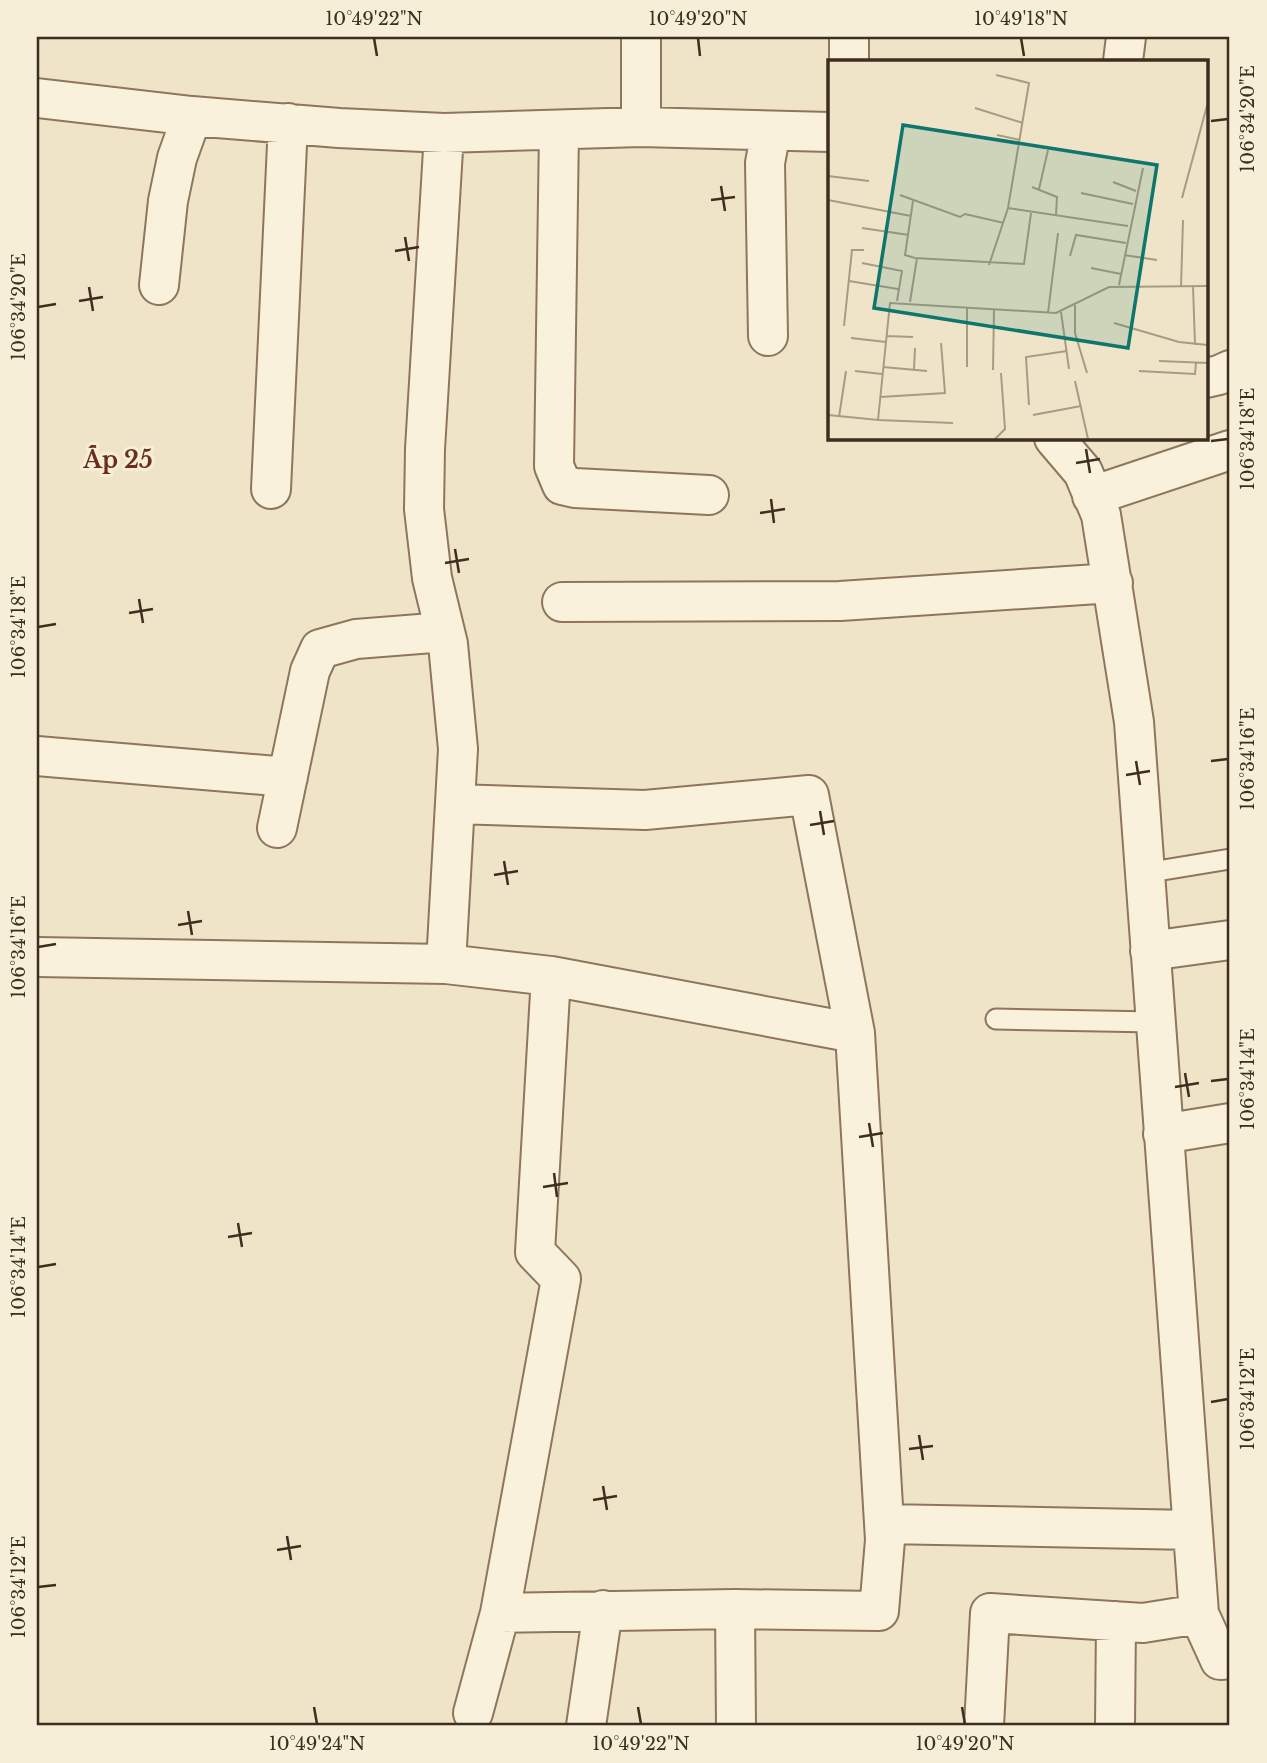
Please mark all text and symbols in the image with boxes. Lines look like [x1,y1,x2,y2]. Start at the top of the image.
text: 10°49'22"N [325,8,423,30]
text: 10°49'20"N [648,8,748,30]
text: 10°49'18"N [974,8,1068,30]
inset map [828,60,1208,439]
text: 106°34'20"E [1237,65,1259,173]
text: 106°34'20"E [8,253,30,361]
text: 106°34'18"E [1237,388,1259,490]
district label: Ấp 25 [82,445,153,474]
text: 106°34'18"E [8,576,30,678]
text: 106°34'16"E [1237,707,1259,811]
text: 106°34'16"E [8,895,30,999]
text: 106°34'14"E [1237,1028,1259,1130]
text: 106°34'14"E [8,1216,30,1318]
text: 106°34'12"E [1237,1348,1259,1450]
text: 106°34'12"E [8,1536,30,1638]
text: 10°49'24"N [269,1733,365,1755]
text: 10°49'22"N [592,1733,690,1755]
text: 10°49'20"N [915,1733,1015,1755]

